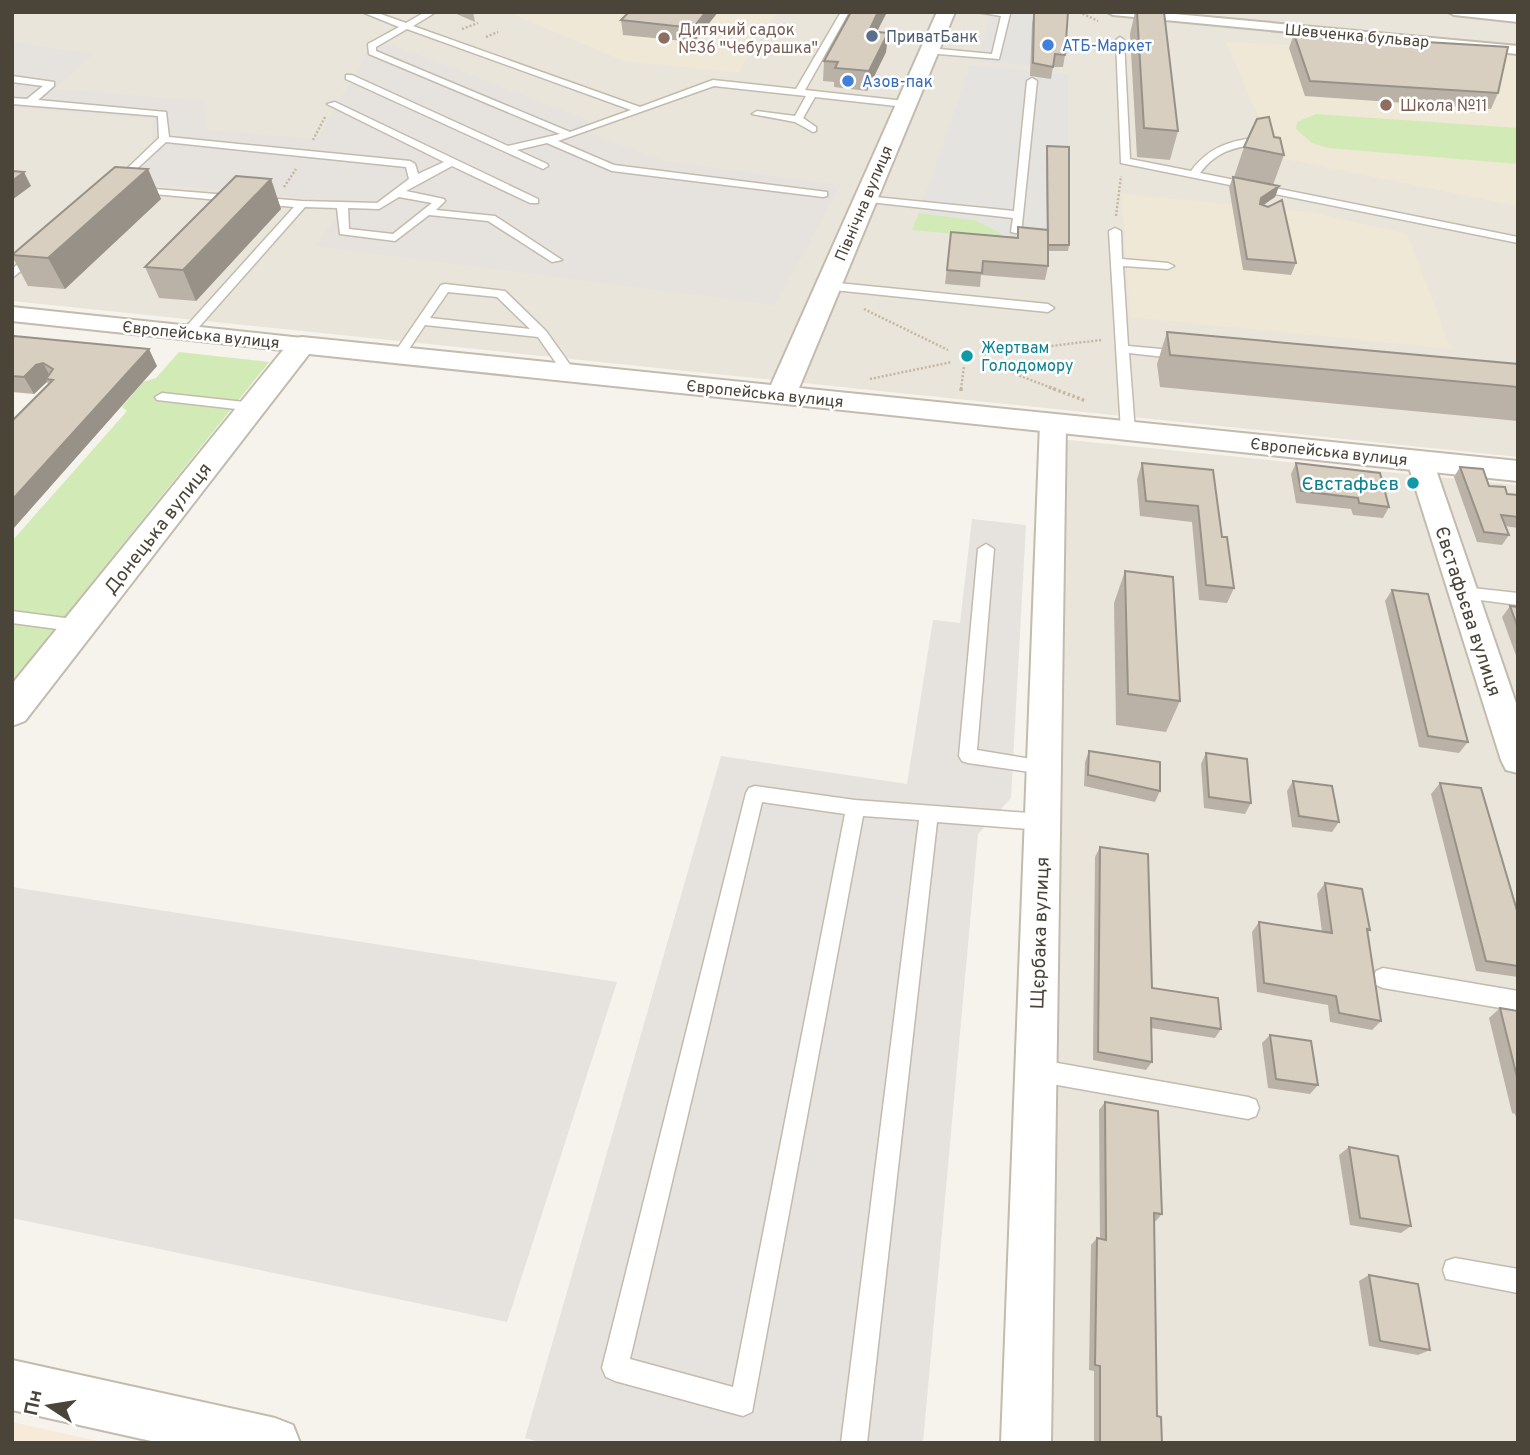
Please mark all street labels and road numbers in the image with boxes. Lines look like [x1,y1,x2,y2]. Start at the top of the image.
street label: Шевченка бульвар [1284,21,1430,53]
street label: Північна вулиця [831,143,898,265]
street label: Європейська вулиця [121,318,280,354]
street label: Європейська вулиця [685,377,844,413]
street label: Європейська вулиця [1249,435,1408,471]
street label: Донецька вулиця [99,458,218,600]
street label: Євстафьєва вулиця [1428,524,1506,700]
street label: Щєрбака вулиця [1026,856,1056,1010]

